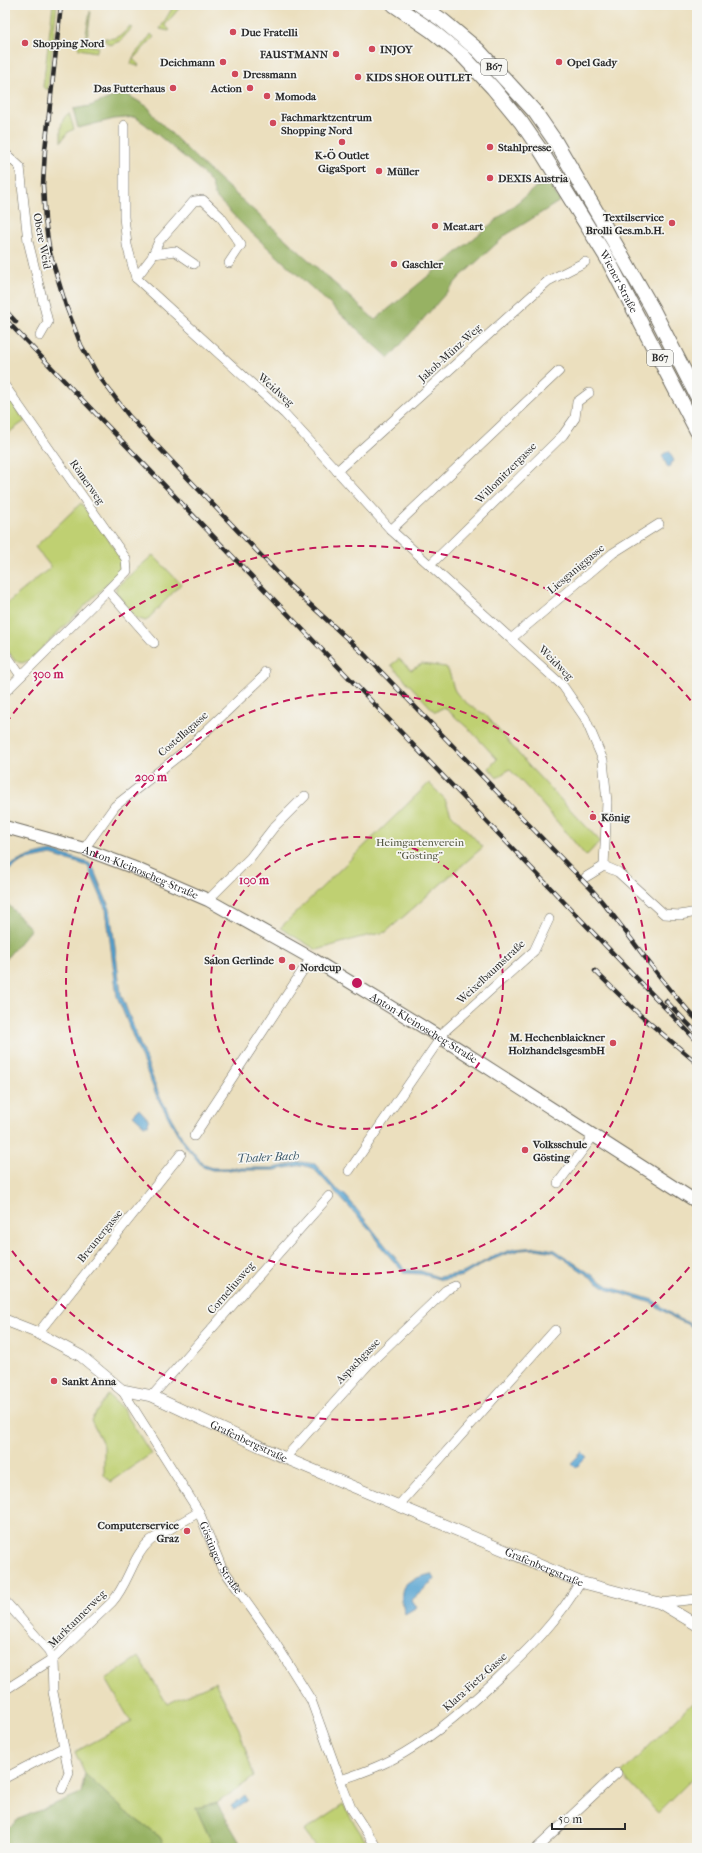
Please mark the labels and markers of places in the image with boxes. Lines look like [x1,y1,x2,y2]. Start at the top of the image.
place label: Due Fratelli [240,26,298,39]
marker: Due Fratelli [228,27,238,37]
place label: Shopping Nord [33,37,105,50]
marker: Shopping Nord [20,38,30,48]
place label: INJOY [380,43,414,56]
marker: INJOY [367,44,377,54]
place label: FAUSTMANN [259,48,329,61]
marker: FAUSTMANN [331,49,341,59]
place label: Deichmann [159,56,216,69]
place label: Opel Gady [567,56,618,69]
marker: Deichmann [218,57,228,67]
marker: Opel Gady [554,57,564,67]
place label: Dressmann [242,68,297,81]
marker: Dressmann [230,69,240,79]
place label: KIDS SHOE OUTLET [366,71,472,84]
marker: KIDS SHOE OUTLET [353,72,363,82]
place label: Das Futterhaus [93,82,165,95]
place label: Action [210,82,243,95]
marker: Das Futterhaus [168,83,178,93]
marker: Action [245,83,255,93]
place label: Momoda [274,90,317,103]
marker: Momoda [262,91,272,101]
place label: Fachmarktzentrum Shopping Nord [280,111,373,137]
marker: Fachmarktzentrum Shopping Nord [268,118,278,128]
marker: K+Ö Outlet GigaSport [337,137,347,147]
place label: Stahlpresse [498,141,552,154]
marker: Stahlpresse [485,142,495,152]
place label: K+Ö Outlet GigaSport [315,148,370,175]
place label: Müller [386,165,420,178]
marker: Müller [374,166,384,176]
place label: DEXIS Austria [497,172,569,185]
marker: DEXIS Austria [485,173,495,183]
place label: Textilservice Brolli Ges.m.b.H. [586,211,665,237]
marker: Textilservice Brolli Ges.m.b.H. [667,218,677,228]
place label: Meat.art [442,220,484,233]
marker: Meat.art [430,221,440,231]
place label: Gaschler [402,258,443,271]
marker: Gaschler [389,259,399,269]
place label: König [601,811,631,824]
marker: König [588,812,598,822]
place label: Salon Gerlinde [204,954,275,967]
marker: Salon Gerlinde [277,955,287,965]
place label: Nordcup [300,961,341,974]
marker: Nordcup [287,962,297,972]
centre of rings [350,976,364,990]
place label: M. Hechenblaickner HolzhandelsgesmbH [508,1031,605,1057]
marker: M. Hechenblaickner HolzhandelsgesmbH [608,1038,618,1048]
place label: Volksschule Gösting [532,1138,588,1164]
marker: Volksschule Gösting [520,1145,530,1155]
place label: Sankt Anna [62,1375,117,1388]
marker: Sankt Anna [49,1376,59,1386]
place label: Computerservice Graz [98,1519,180,1545]
marker: Computerservice Graz [182,1526,192,1536]

